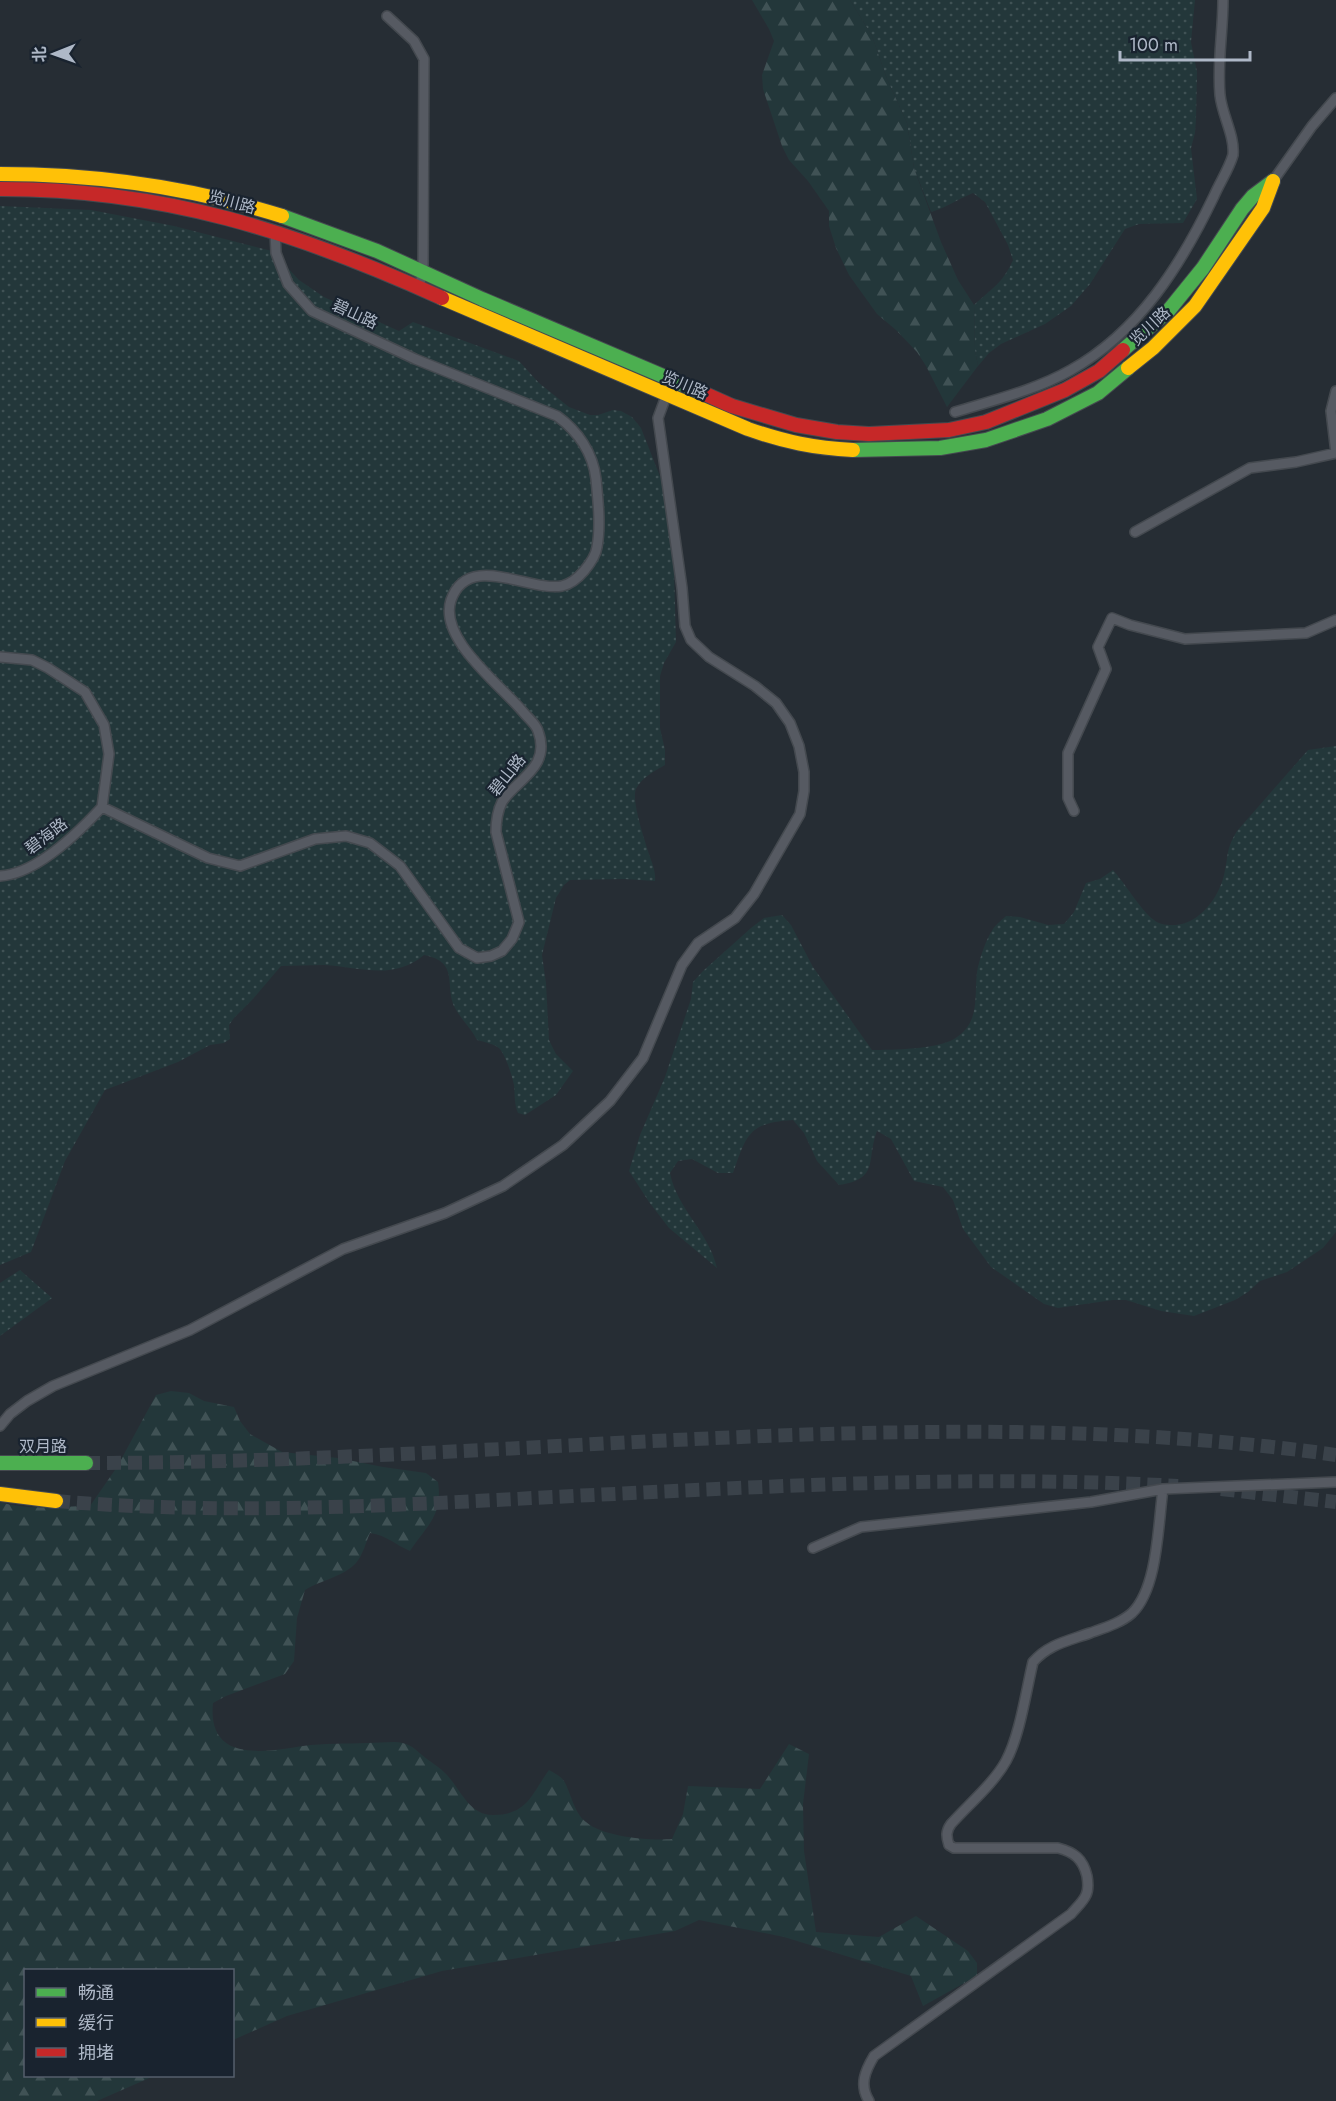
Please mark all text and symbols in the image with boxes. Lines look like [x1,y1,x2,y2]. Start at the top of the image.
north arrow [24,24,84,84]
scale bar [1120,24,1250,62]
text: 100 m [1129,32,1178,58]
text: 北 [28,46,51,62]
street label: 览川路 [206,185,258,219]
street label: 碧山路 [328,293,382,335]
street label: 览川路 [1125,301,1175,351]
street label: 览川路 [658,365,712,405]
street label: 碧山路 [483,749,531,801]
street label: 碧海路 [20,812,72,860]
street label: 双月路 [19,1435,67,1458]
legend [24,1969,234,2077]
text: 畅通 [78,1980,114,2006]
text: 缓行 [78,2010,114,2036]
text: 拥堵 [78,2040,114,2066]

